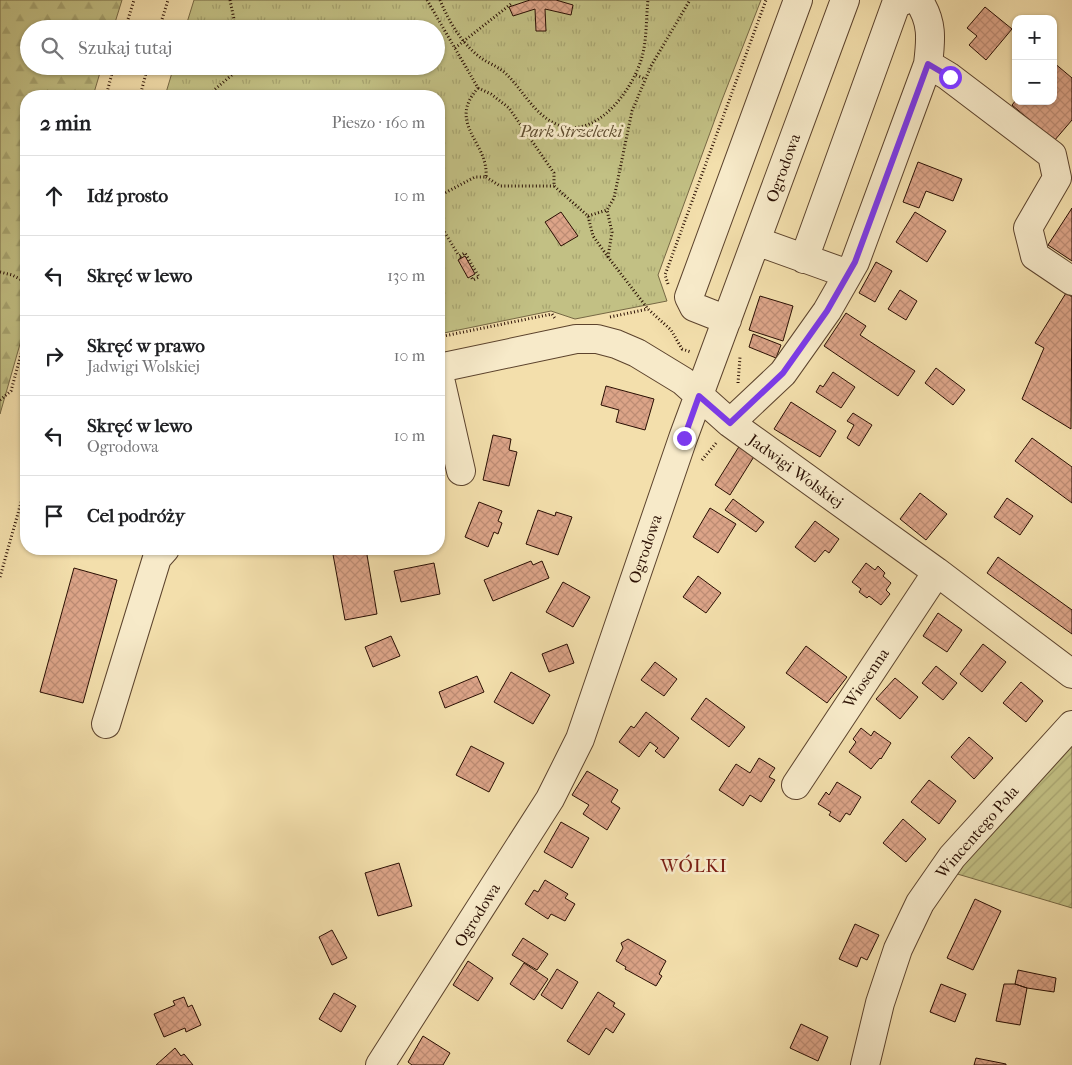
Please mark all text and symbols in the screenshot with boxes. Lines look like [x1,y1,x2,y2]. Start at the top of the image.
map controls [1012,15,1057,105]
button: + [1012,15,1057,60]
search box [20,20,445,75]
icon: search [38,34,66,62]
text: Szukaj tutaj [78,37,172,59]
button: − [1012,60,1057,105]
route start [939,66,962,89]
text: 2 min [40,111,91,135]
text: Pieszo · 160 m [332,113,425,132]
park label: Park Strzelecki [519,122,623,141]
street label: Ogrodowa [762,130,804,205]
icon: ahead [40,182,68,210]
text: Idź prosto [87,185,168,207]
text: 10 m [394,186,425,205]
icon: left [40,262,68,290]
text: Skręć w lewo [87,265,193,287]
text: 130 m [387,266,425,285]
text: Skręć w prawo [87,335,205,357]
icon: right [40,342,68,370]
text: 10 m [394,346,425,365]
text: Jadwigi Wolskiej [87,357,200,376]
text: Skręć w lewo [87,415,193,437]
icon: left [40,422,68,450]
text: 10 m [394,426,425,445]
route end [673,427,696,450]
street label: Jadwigi Wolskiej [743,429,847,512]
text: Ogrodowa [87,437,159,456]
icon: arrive [40,502,68,530]
text: Cel podróży [87,505,185,527]
street label: Ogrodowa [624,511,666,586]
street label: Wiosenna [839,644,893,712]
street label: Wincentego Pola [931,781,1023,883]
district label: WÓLKI [659,854,728,877]
street label: Ogrodowa [450,879,504,950]

